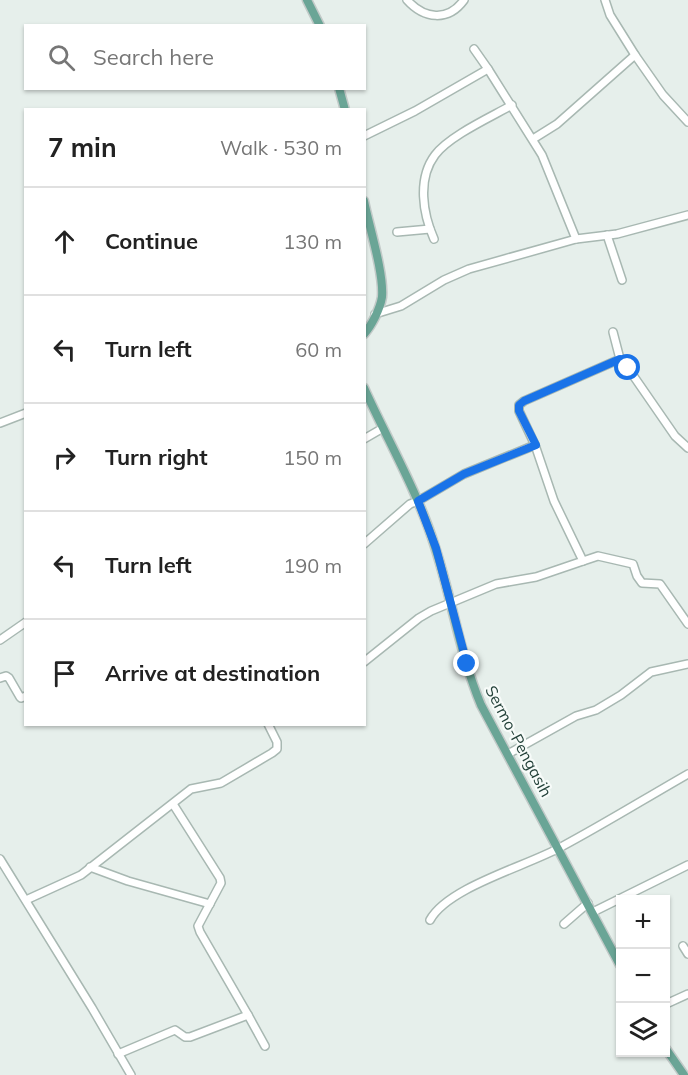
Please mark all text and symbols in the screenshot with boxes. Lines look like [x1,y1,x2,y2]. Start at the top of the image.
search box [24,24,366,90]
icon: search [45,41,78,74]
text: Search here [93,43,214,71]
text: 7 min [48,131,117,164]
text: Walk · 530 m [220,135,342,160]
icon: ahead [48,225,81,258]
text: Continue [105,227,198,255]
text: 130 m [283,229,342,254]
icon: left [48,333,81,366]
text: Turn left [105,335,192,363]
text: 60 m [295,337,342,362]
route start [614,354,640,380]
icon: right [48,441,81,474]
text: Turn right [105,443,208,471]
text: 150 m [283,445,342,470]
icon: left [48,549,81,582]
text: Turn left [105,551,192,579]
text: 190 m [283,553,342,578]
route end [453,650,479,676]
icon: arrive [48,657,81,690]
text: Arrive at destination [105,659,320,687]
street label: Sermo-Pengasih [481,682,557,800]
map controls [616,895,670,1057]
button: + [616,895,670,949]
button: − [616,949,670,1003]
button: layers [616,1003,670,1057]

